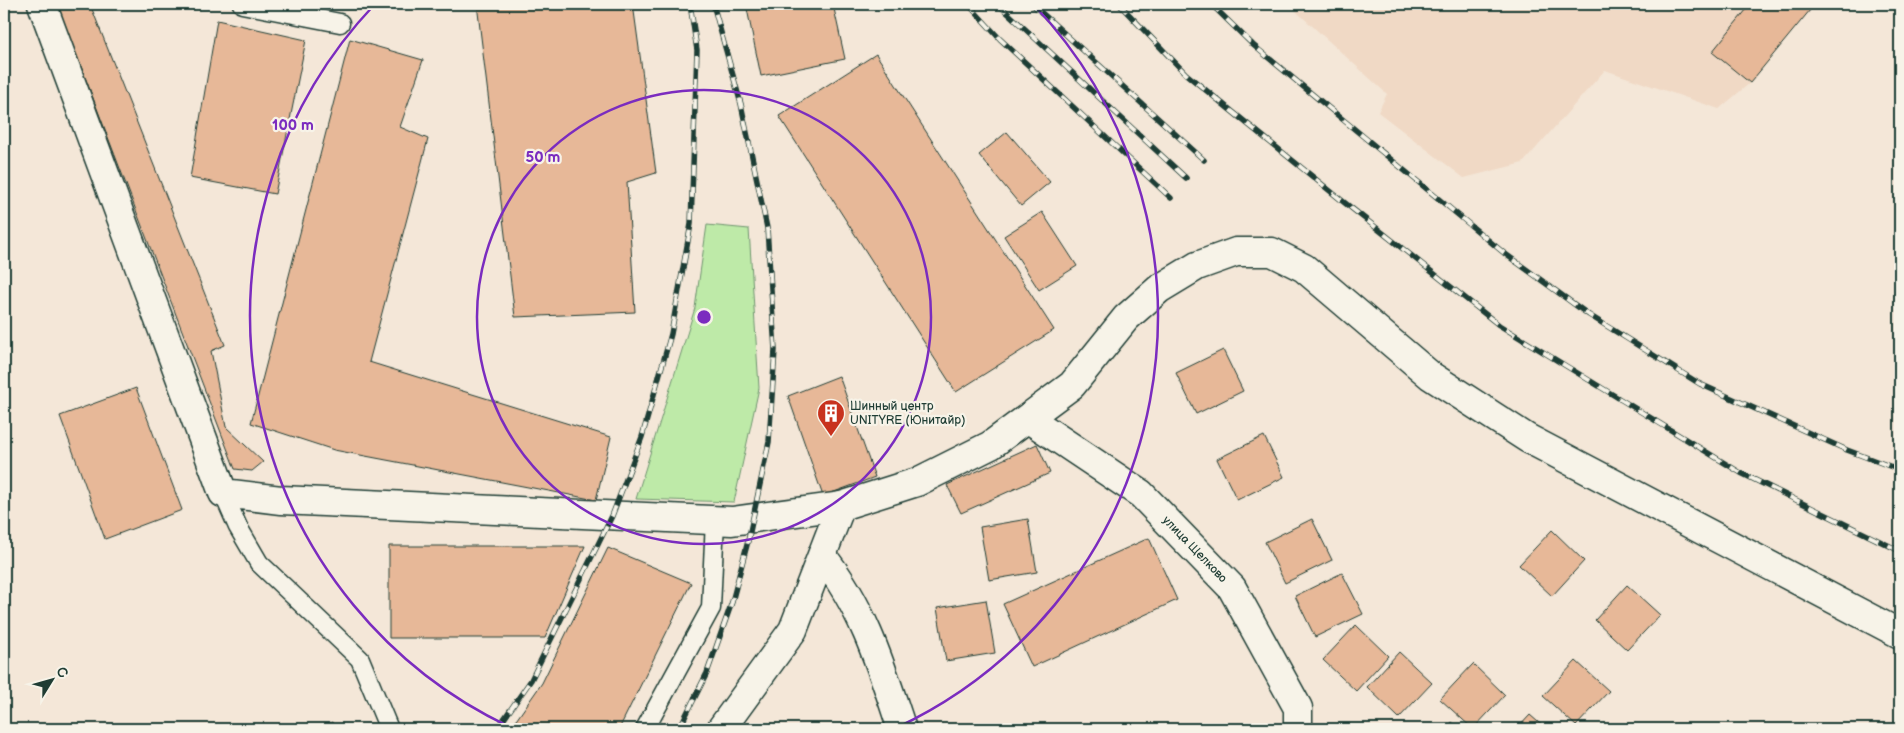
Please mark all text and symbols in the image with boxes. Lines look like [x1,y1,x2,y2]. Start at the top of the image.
text: 100 m [272,116,314,135]
text: 50 m [526,148,561,167]
centre of rings [695,308,713,326]
building icon: Шинный центр UNITYRE (Юнитайр) [816,398,846,437]
place label: Шинный центр UNITYRE (Юнитайр) [850,399,966,428]
street label: улица Щелково [1159,513,1230,586]
north arrow [28,656,78,706]
text: С [52,663,72,682]

